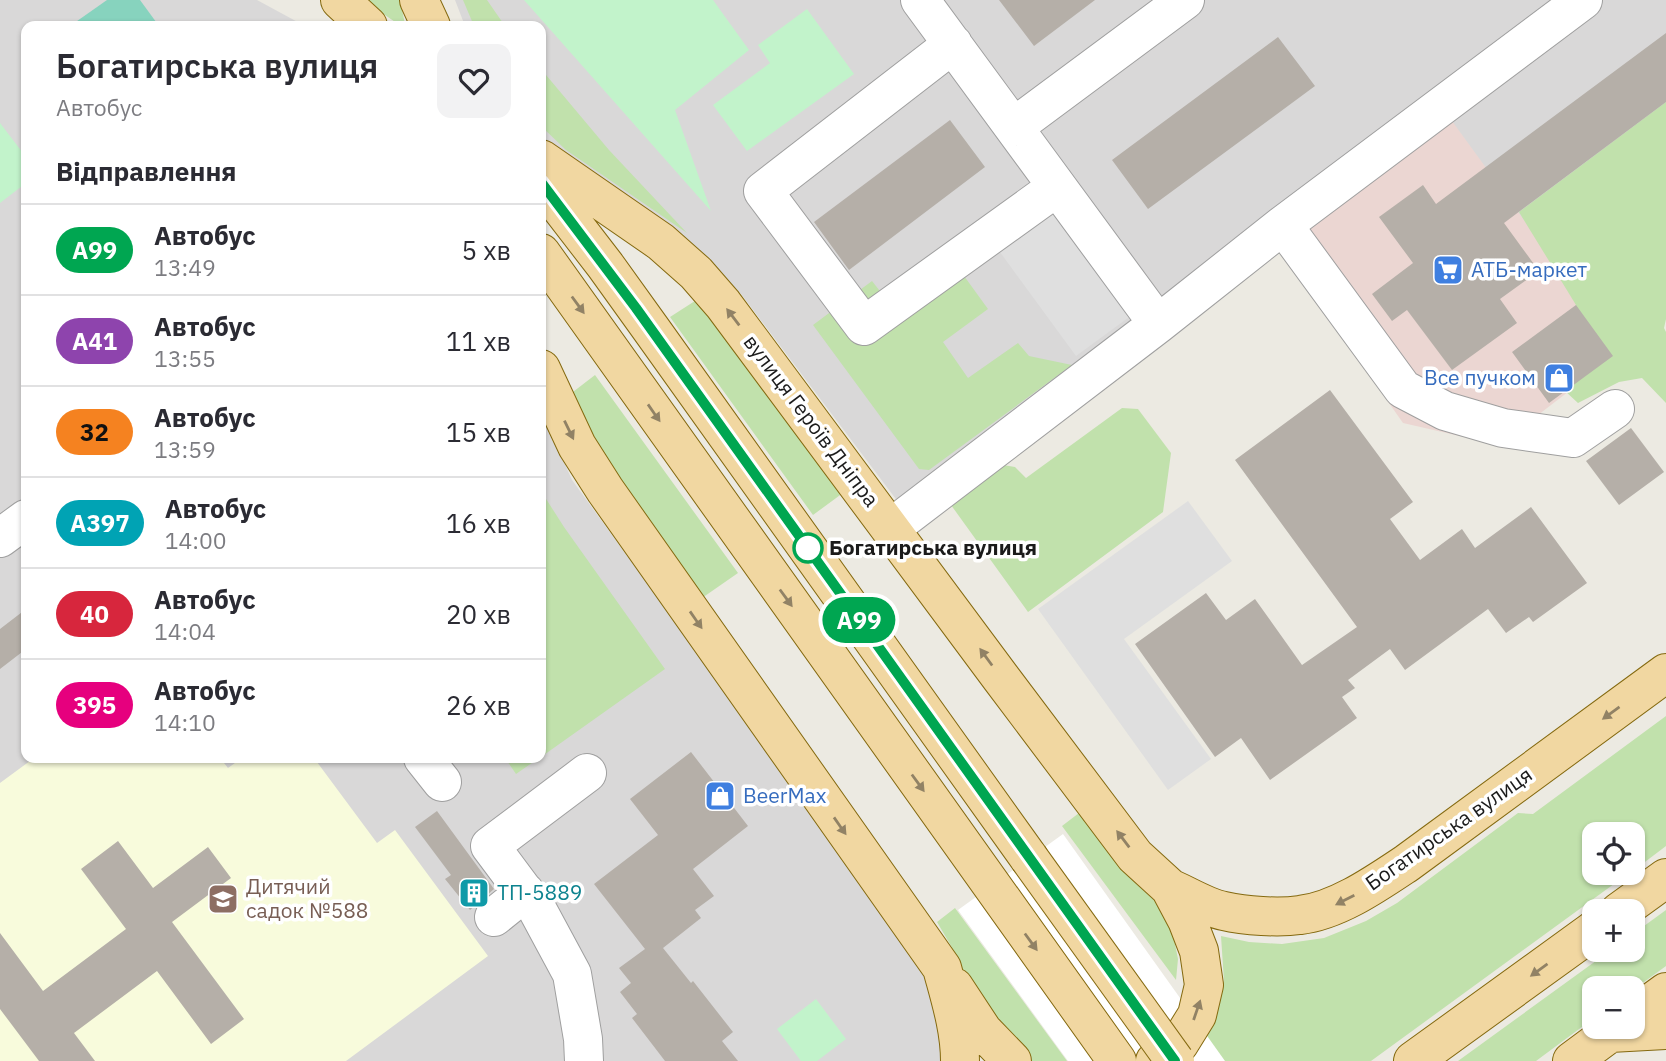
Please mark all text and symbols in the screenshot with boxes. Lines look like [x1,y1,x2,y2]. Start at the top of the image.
text: Богатирська вулиця [56,44,378,87]
button: heart [437,44,511,118]
text: Автобус [56,92,142,122]
text: Відправлення [56,154,237,188]
text: Автобус [154,218,256,252]
text: 5 хв [462,233,511,267]
text: А99 [72,234,117,266]
text: 13:49 [154,252,216,282]
supermarket icon: АТБ-маркет [1431,253,1465,287]
place label: АТБ-маркет [1471,255,1587,283]
one-way arrow [571,296,585,314]
one-way arrow [727,308,741,326]
text: Автобус [154,309,256,343]
text: 11 хв [446,324,511,358]
text: A41 [72,325,117,357]
street label: вулиця Героїв Дніпра [738,329,886,512]
text: 13:55 [154,343,216,373]
shop icon: Все пучком [1542,361,1576,395]
place label: Все пучком [1424,363,1536,391]
text: Автобус [154,400,256,434]
one-way arrow [647,404,661,422]
text: 15 хв [446,415,511,449]
text: 32 [80,416,109,448]
one-way arrow [564,420,575,441]
text: 13:59 [154,434,216,464]
text: Автобус [165,491,266,525]
text: 16 хв [446,506,511,540]
text: А397 [70,507,130,539]
text: 14:00 [165,525,227,555]
marker: Богатирська вулиця [793,533,823,563]
place label: Богатирська вулиця [829,533,1037,561]
text: Автобус [154,582,256,616]
one-way arrow [779,589,793,607]
text: 20 хв [446,597,511,631]
line badge: А99 [819,597,899,643]
text: 40 [80,598,109,630]
text: А99 [836,604,882,636]
one-way arrow [689,611,703,629]
text: 14:04 [154,616,216,646]
one-way arrow [979,648,993,666]
text: Автобус [154,673,256,707]
text: 26 хв [446,688,511,722]
text: 395 [73,689,116,721]
one-way arrow [1602,706,1620,720]
text: 14:10 [154,707,216,737]
street label: Богатирська вулиця [1359,760,1538,896]
one-way arrow [911,774,925,792]
shop icon: BeerMax [703,779,737,813]
place label: BeerMax [743,781,827,809]
one-way arrow [833,817,847,835]
map controls [1582,822,1645,1039]
button: locate [1582,822,1645,885]
one-way arrow [1115,830,1130,848]
place label: Дитячий садок №588 [246,872,368,924]
building icon: ТП-5889 [457,876,491,910]
place label: ТП-5889 [497,878,582,906]
school or university icon: Дитячий садок №588 [206,882,240,916]
one-way arrow [1335,895,1355,906]
button: + [1582,899,1645,962]
one-way arrow [1024,932,1039,950]
one-way arrow [1530,963,1548,977]
button: − [1582,976,1645,1039]
one-way arrow [1192,1000,1203,1021]

